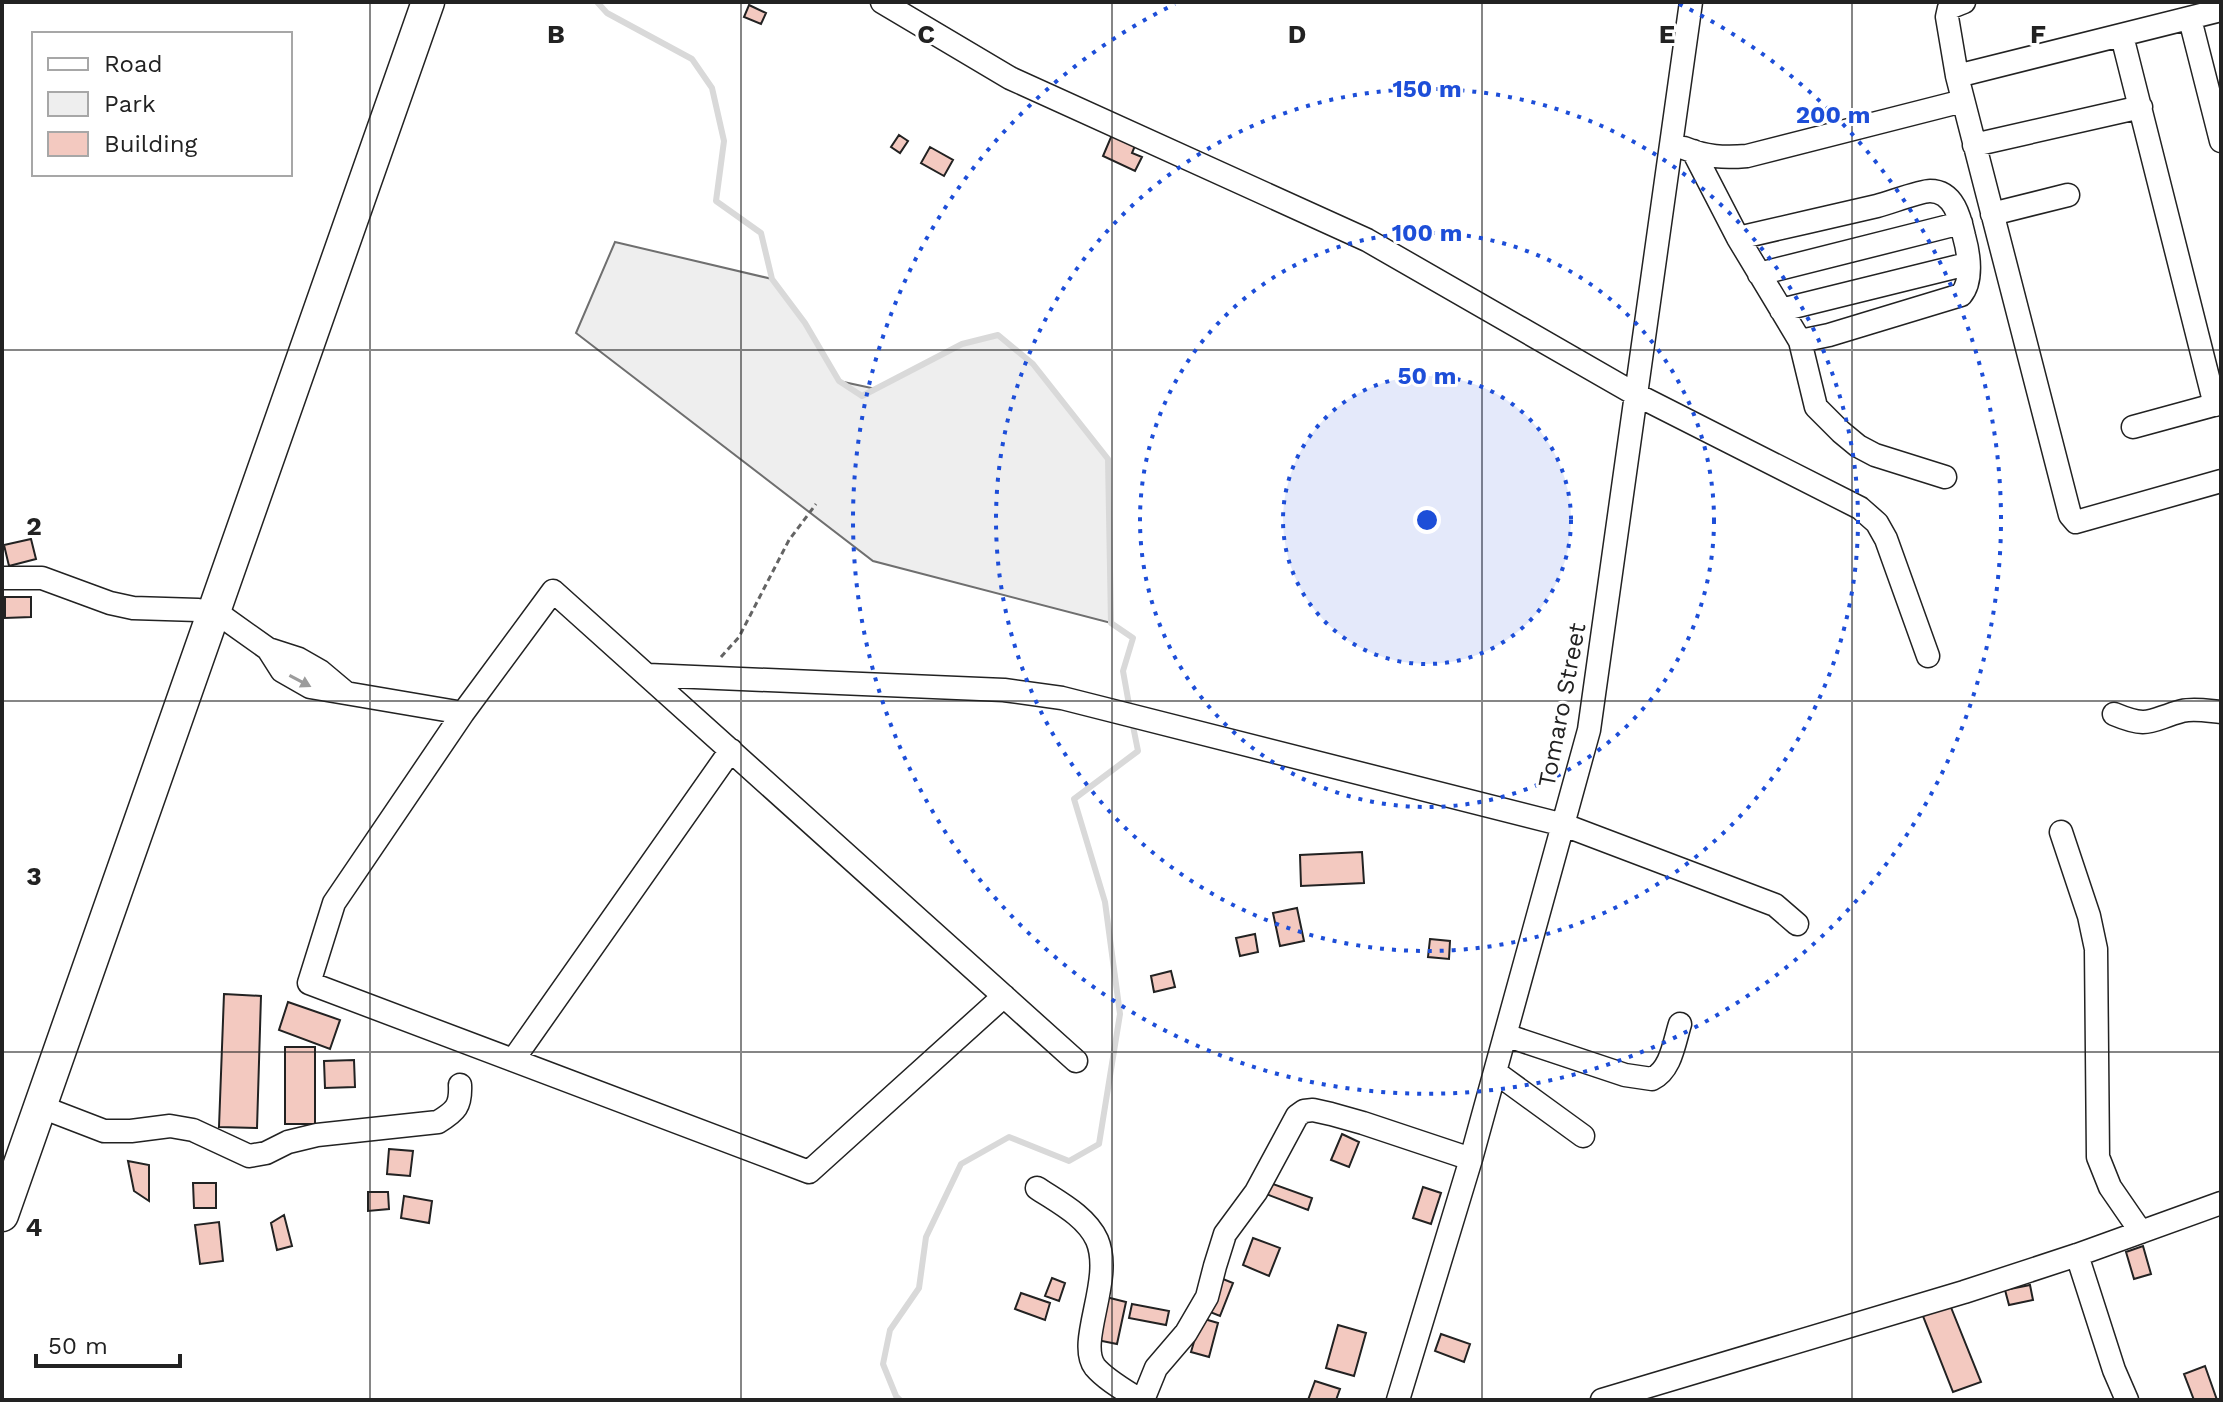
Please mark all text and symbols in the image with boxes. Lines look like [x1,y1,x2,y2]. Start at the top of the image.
text: B [547,19,565,49]
text: C [917,19,935,49]
text: D [1288,19,1306,49]
text: E [1659,19,1675,49]
text: F [2030,19,2046,49]
legend [32,32,292,176]
text: Road [104,50,163,78]
text: 150 m [1392,75,1462,103]
text: Park [104,90,156,118]
text: 200 m [1796,101,1870,129]
text: Building [104,130,197,158]
text: 100 m [1392,219,1462,247]
text: 50 m [1398,362,1456,390]
centre of rings [1413,506,1441,534]
text: 2 [26,511,42,541]
street label: Tomaro Street [1532,620,1592,790]
one-way arrow [289,675,312,688]
text: 3 [26,861,42,891]
text: 4 [26,1212,43,1242]
scale bar [36,1318,180,1368]
text: 50 m [48,1332,108,1360]

